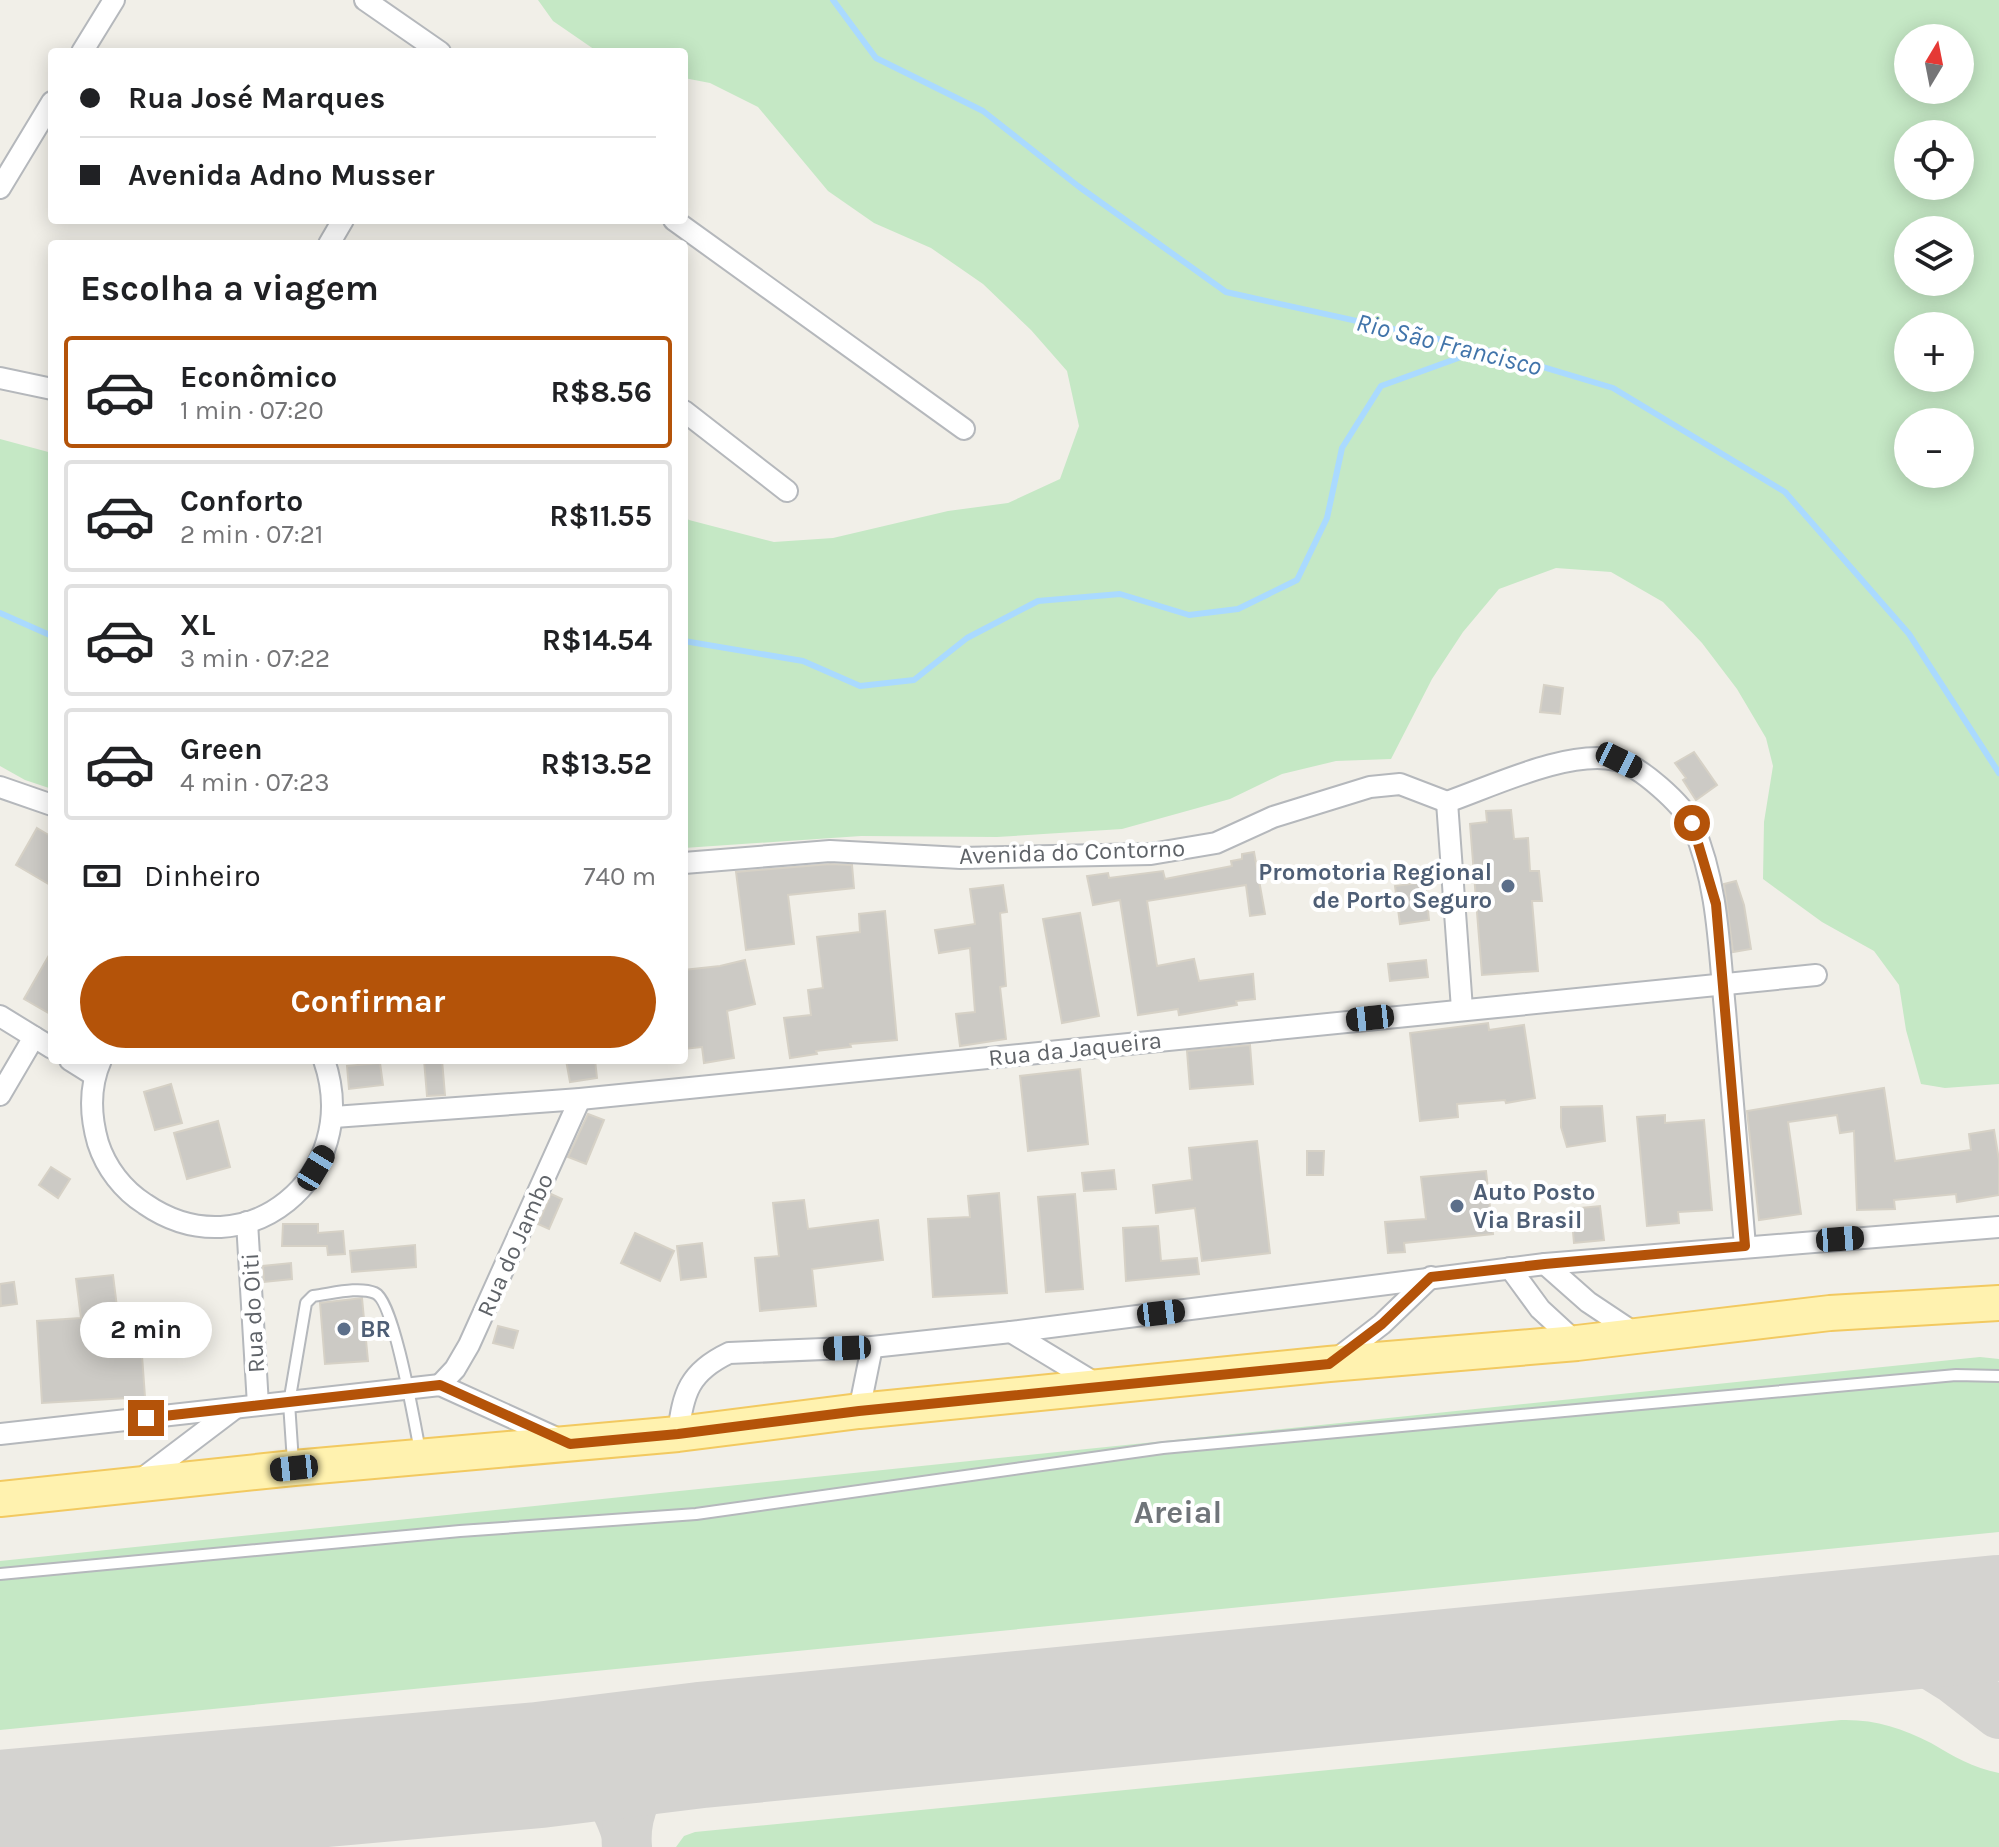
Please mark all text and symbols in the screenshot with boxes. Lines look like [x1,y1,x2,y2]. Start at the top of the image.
north arrow [1894,24,1974,104]
map controls [1894,24,1974,488]
text: Rua José Marques [128,80,385,116]
button: locate [1894,120,1974,200]
text: Avenida Adno Musser [128,157,435,193]
button: layers [1894,216,1974,296]
text: Escolha a viagem [80,267,379,309]
water label: Rio São Francisco [1353,306,1545,383]
button: + [1894,312,1974,392]
icon: car [84,356,156,428]
text: Econômico [180,359,337,395]
text: R$8.56 [551,374,652,410]
text: 1 min · 07:20 [180,395,324,426]
button: − [1894,408,1974,488]
icon: car [84,480,156,552]
text: Conforto [180,483,303,519]
text: R$11.55 [549,498,652,534]
text: 2 min · 07:21 [180,519,323,550]
icon: car [84,604,156,676]
text: XL [180,607,215,643]
text: R$14.54 [542,622,652,658]
text: 3 min · 07:22 [180,643,330,674]
icon: car [84,728,156,800]
text: Green [180,731,263,767]
car [1592,739,1646,781]
text: R$13.52 [541,746,652,782]
text: 4 min · 07:23 [180,767,330,798]
route start [1674,805,1710,841]
street label: Avenida do Contorno [958,834,1186,870]
icon: cash [80,854,124,898]
text: Dinheiro [144,858,261,894]
place label: Promotoria Regional de Porto Seguro [1258,858,1492,914]
text: 740 m [583,861,656,892]
marker: Promotoria Regional de Porto Seguro [1499,877,1517,895]
button: Confirmar [80,956,656,1048]
car [1345,1004,1395,1032]
street label: Rua da Jaqueira [987,1026,1163,1072]
car [293,1141,339,1195]
street label: Rua do Jambo [471,1169,559,1321]
place label: Auto Posto Via Brasil [1473,1178,1595,1234]
marker: Auto Posto Via Brasil [1448,1197,1466,1215]
car [1815,1225,1865,1253]
street label: Rua do Oiti [236,1252,270,1374]
car [1136,1298,1186,1328]
callout: 2 min [80,1302,212,1358]
text: 2 min [110,1314,182,1345]
place label: BR [360,1315,391,1343]
marker: BR [335,1320,353,1338]
car [823,1335,871,1361]
route end [128,1400,164,1436]
car [269,1454,319,1482]
district label: Areial [1134,1494,1222,1531]

